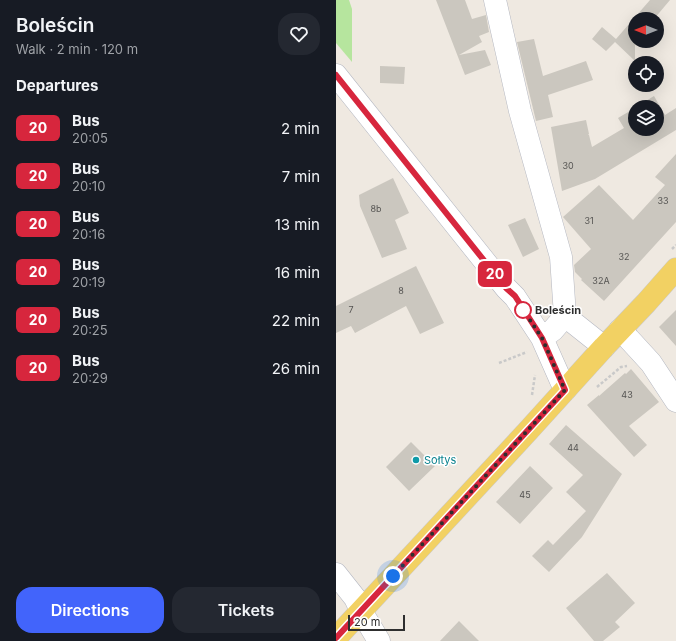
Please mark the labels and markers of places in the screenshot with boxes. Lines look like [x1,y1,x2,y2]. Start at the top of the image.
marker: Boleścin [514,301,532,319]
place label: Boleścin [535,303,581,317]
place label: Sołtys [424,453,456,467]
marker: Sołtys [411,455,421,465]

